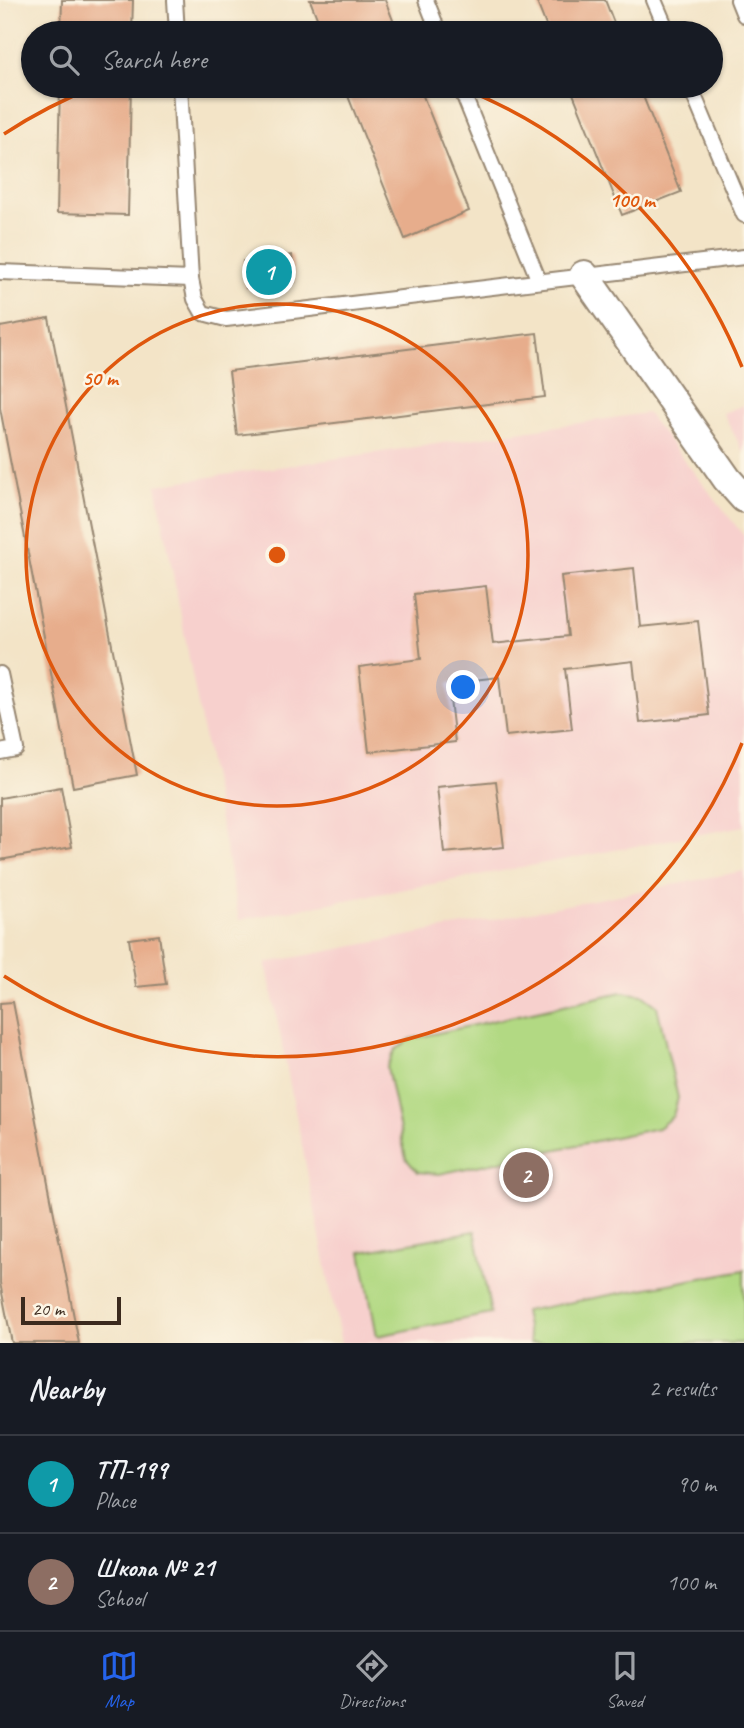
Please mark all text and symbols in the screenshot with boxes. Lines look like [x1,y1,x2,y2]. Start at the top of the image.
search box [21,21,723,98]
icon: search [45,41,83,79]
text: Search here [101,43,207,76]
text: 100 m [609,187,657,213]
pin: 1 [246,246,292,298]
text: 50 m [82,365,120,391]
centre of rings [265,543,289,567]
your location [446,670,480,704]
pin: 2 [503,1149,549,1201]
scale bar [21,1294,121,1326]
text: 20 m [32,1297,64,1321]
text: Nearby [28,1370,104,1408]
text: 2 results [649,1374,716,1403]
text: ТП-199 [95,1453,167,1486]
text: 1 [46,1470,56,1499]
text: 90 m [677,1470,716,1499]
text: Place [95,1486,135,1515]
text: Школа № 21 [95,1551,214,1584]
text: 2 [46,1568,56,1597]
text: 100 m [667,1568,716,1597]
text: School [95,1584,144,1613]
tab: Map [100,1647,138,1713]
tab: Directions [339,1647,405,1713]
tab: Saved [606,1647,644,1713]

